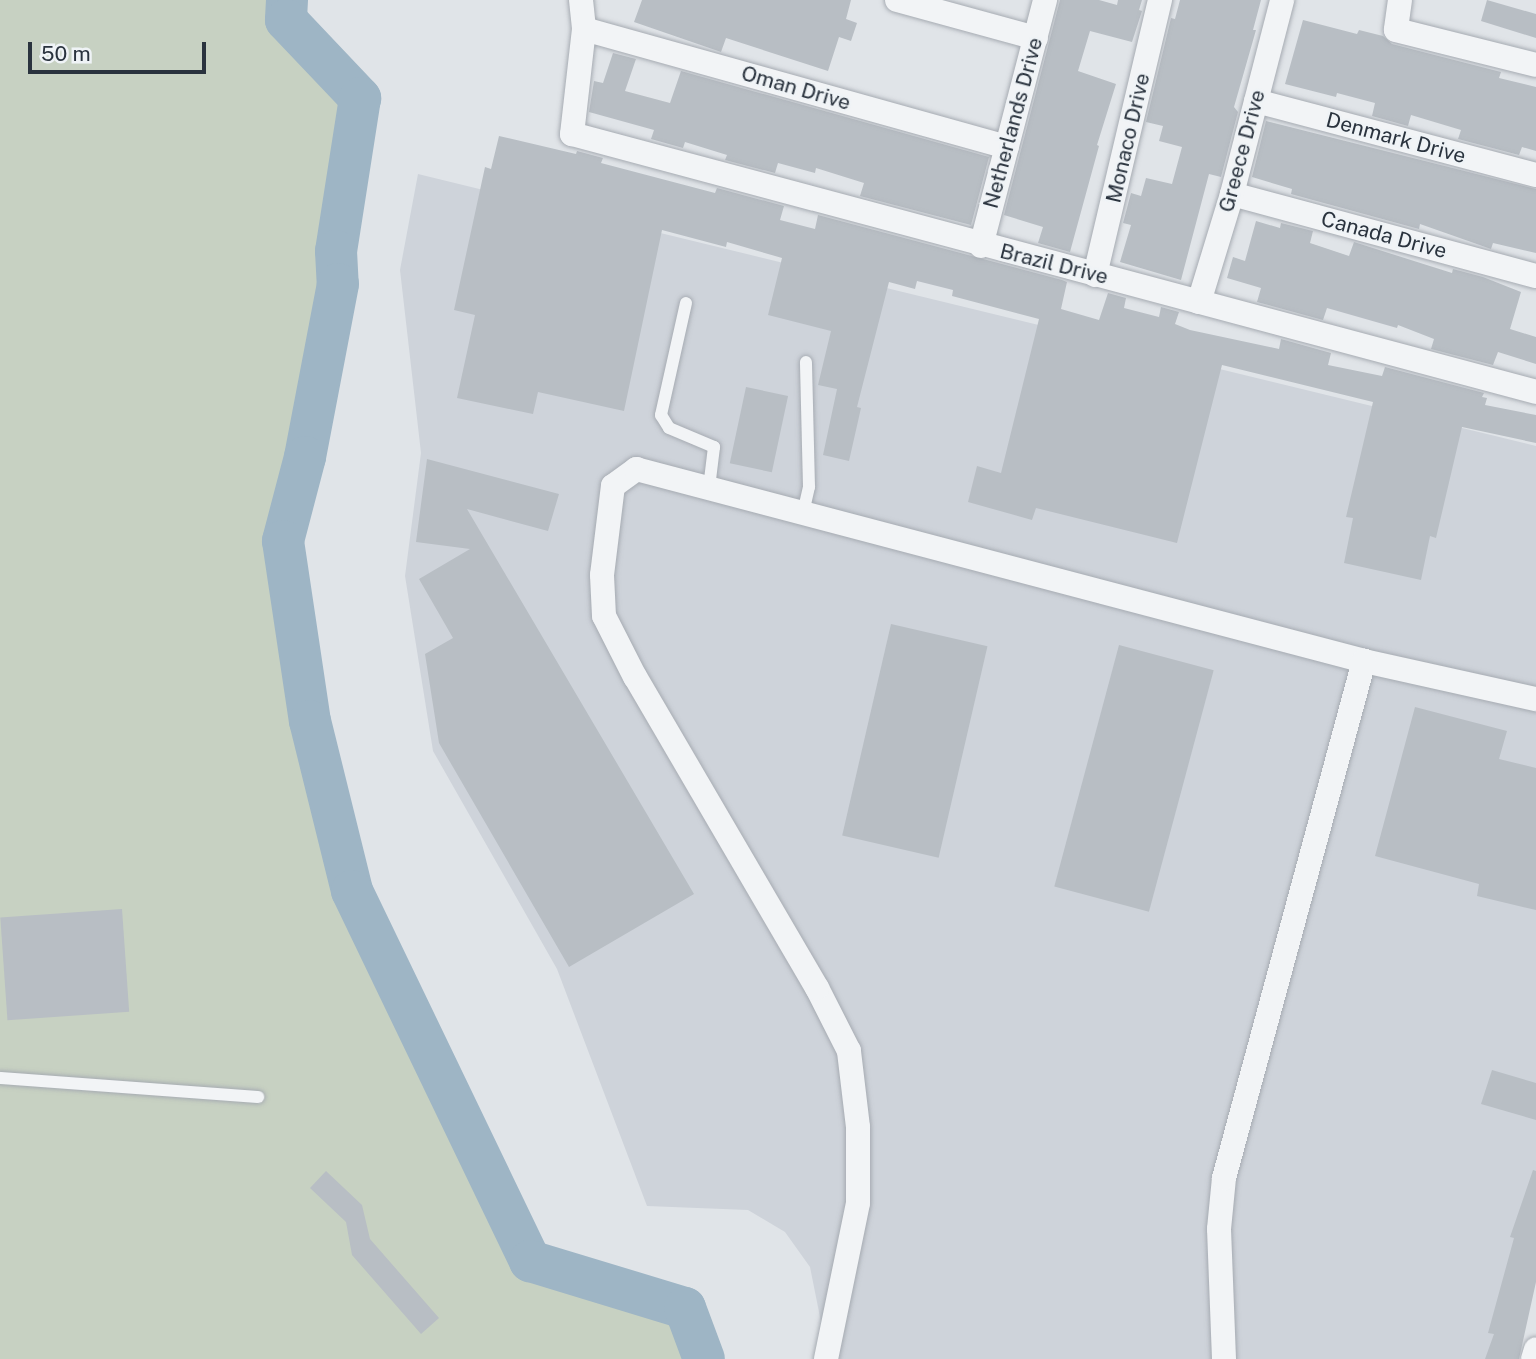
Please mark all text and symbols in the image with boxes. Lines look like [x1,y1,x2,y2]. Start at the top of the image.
scale bar [32,28,210,72]
street label: Netherlands Drive [978,35,1048,211]
text: 50 m [41,41,91,66]
street label: Oman Drive [738,60,854,116]
street label: Monaco Drive [1101,71,1155,205]
street label: Greece Drive [1214,87,1270,215]
street label: Denmark Drive [1323,107,1469,169]
street label: Canada Drive [1318,206,1450,264]
street label: Brazil Drive [997,238,1111,290]

